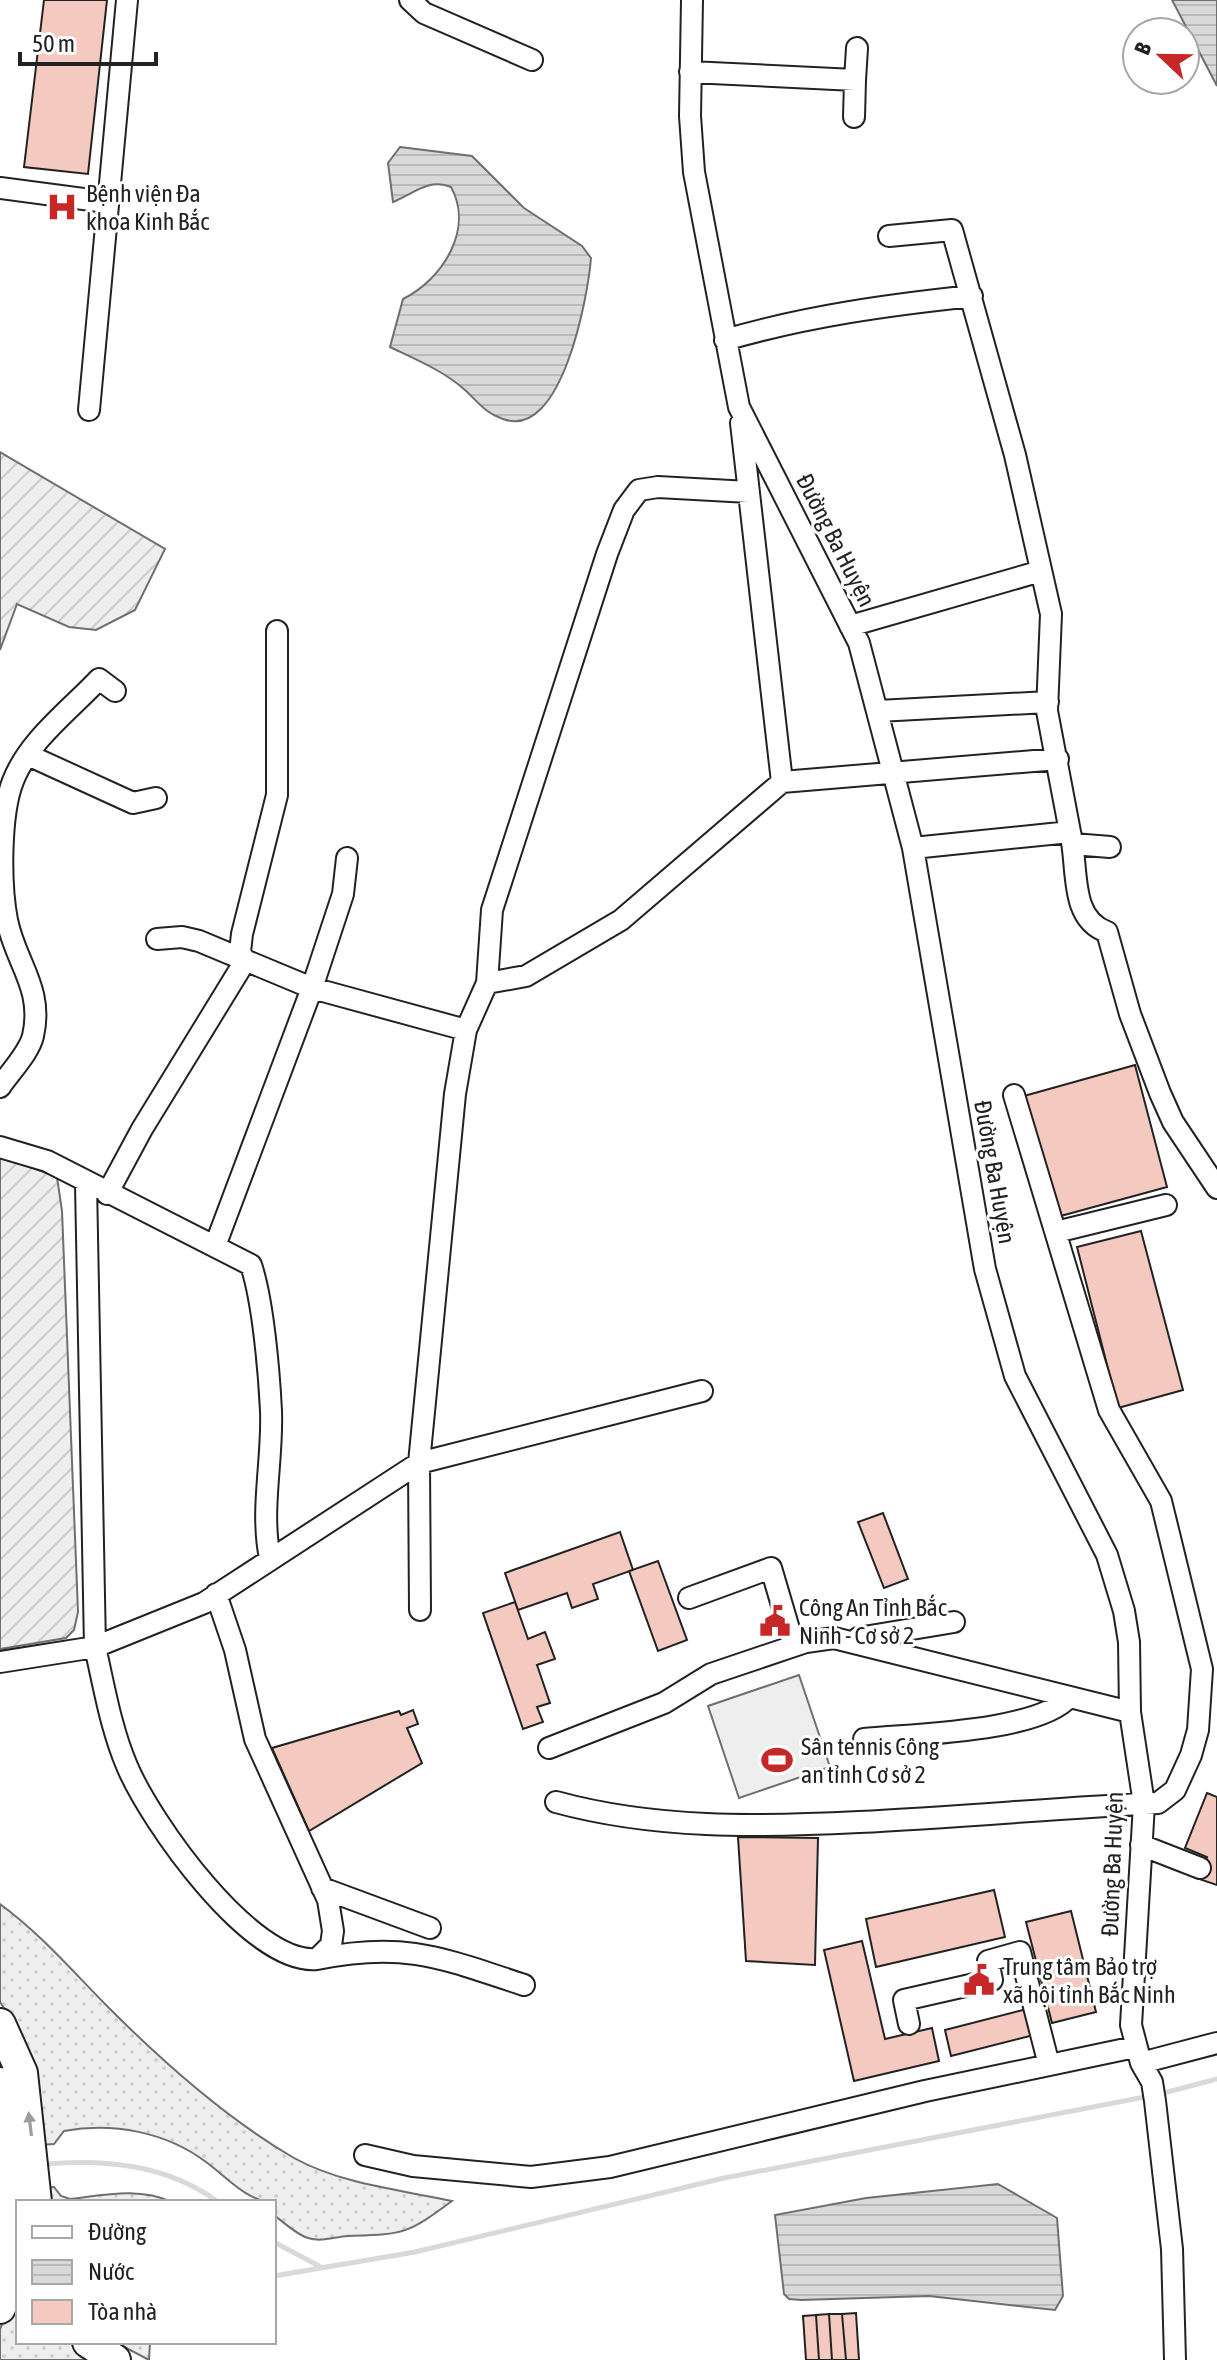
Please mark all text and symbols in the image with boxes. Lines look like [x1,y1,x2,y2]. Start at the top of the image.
scale bar [20,16,156,66]
north arrow [1121,16,1201,96]
text: 50 m [32,30,75,57]
text: B [1128,38,1157,58]
place label: Bệnh viện Đa khoa Kinh Bắc [86,180,209,235]
hospital icon: Bệnh viện Đa khoa Kinh Bắc [45,190,79,224]
street label: Đường Ba Huyện [791,469,881,611]
street label: Đường Ba Huyện [969,1098,1021,1246]
place label: Công An Tỉnh Bắc Ninh - Cơ sở 2 [799,1594,947,1649]
public building icon: Công An Tỉnh Bắc Ninh - Cơ sở 2 [758,1604,792,1638]
place label: Sân tennis Công an tỉnh Cơ sở 2 [801,1733,940,1788]
sports icon: Sân tennis Công an tỉnh Cơ sở 2 [760,1743,794,1777]
street label: Đường Ba Huyện [1096,1791,1128,1937]
place label: Trung tâm Bảo trợ xã hội tỉnh Bắc Ninh [1003,1953,1176,2008]
public building icon: Trung tâm Bảo trợ xã hội tỉnh Bắc Ninh [962,1963,996,1997]
one-way arrow [23,2111,36,2136]
legend [16,2200,276,2344]
text: Đường [88,2218,147,2245]
text: Nước [88,2258,134,2285]
text: Tòa nhà [88,2298,157,2325]

